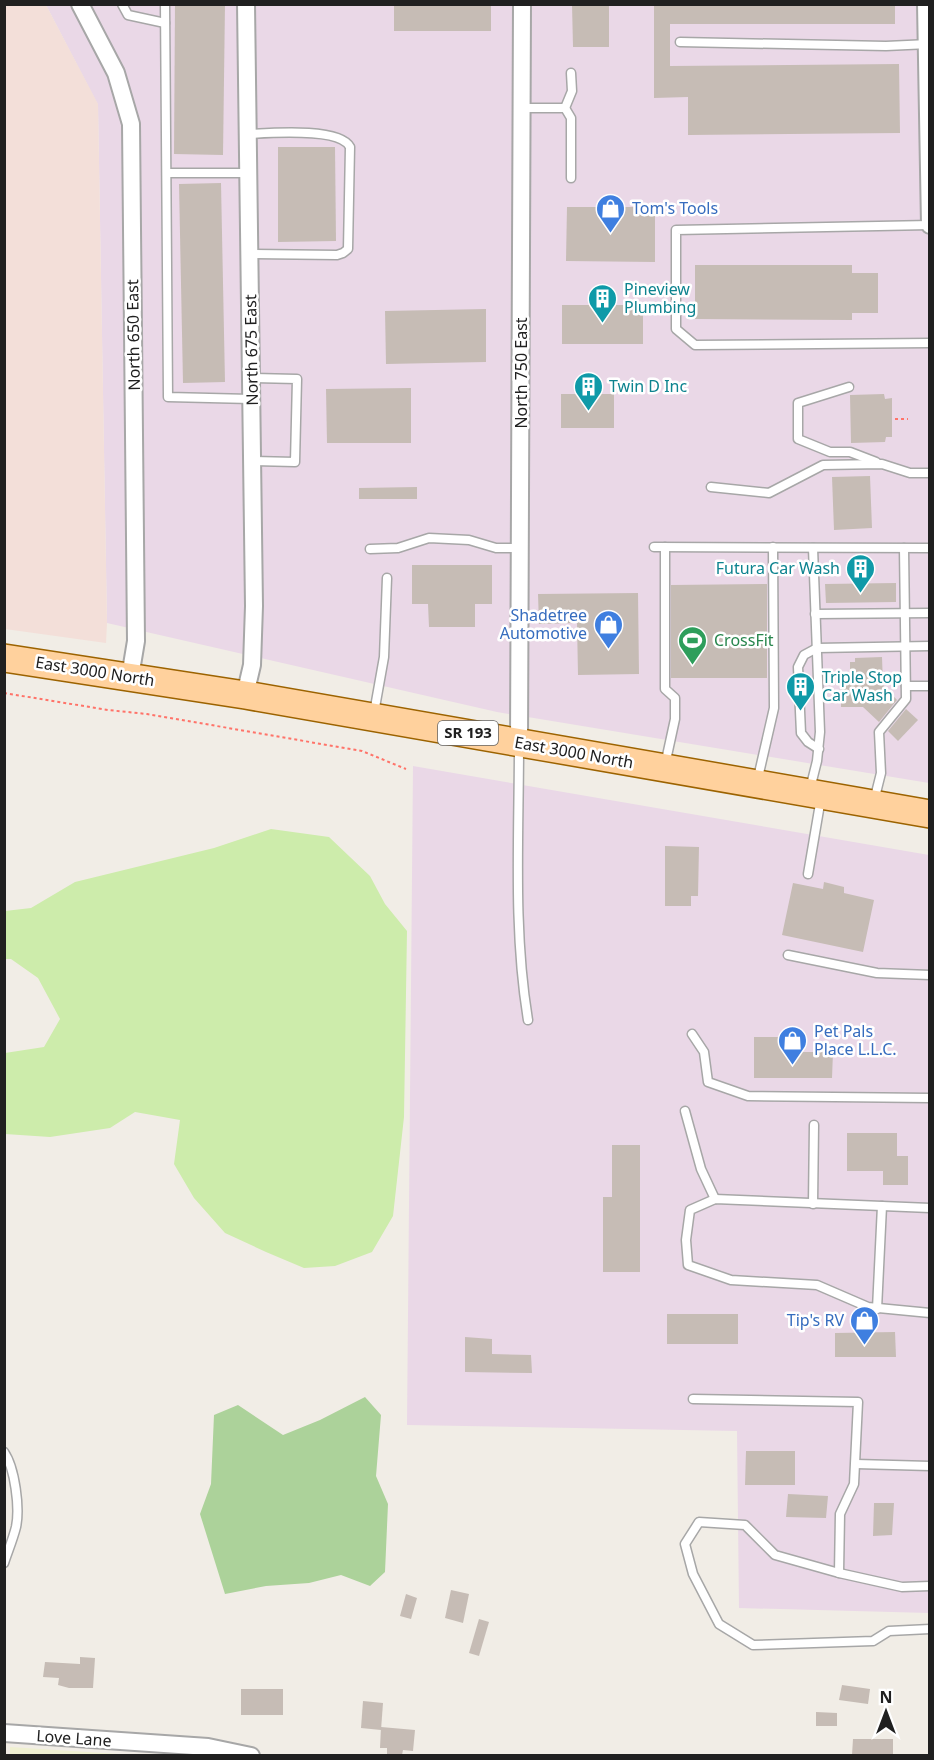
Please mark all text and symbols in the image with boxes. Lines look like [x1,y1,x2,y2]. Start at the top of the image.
shop icon: Tom's Tools [595,192,627,234]
place label: Tom's Tools [632,197,718,219]
place label: Pineview Plumbing [624,278,696,318]
street label: North 650 East [121,279,145,391]
building icon: Pineview Plumbing [587,282,619,324]
street label: North 675 East [239,294,263,406]
street label: North 750 East [510,317,532,429]
building icon: Twin D Inc [572,370,604,412]
place label: Twin D Inc [609,375,687,397]
building icon: Futura Car Wash [845,552,877,594]
place label: Futura Car Wash [716,557,840,579]
place label: Shadetree Automotive [500,604,587,644]
shop icon: Shadetree Automotive [592,608,624,650]
sports icon: CrossFit [677,624,709,666]
place label: CrossFit [714,629,774,651]
street label: East 3000 North [34,651,156,691]
place label: Triple Stop Car Wash [822,666,902,706]
building icon: Triple Stop Car Wash [785,670,817,712]
road number: SR 193 [438,721,498,745]
street label: East 3000 North [513,731,635,773]
place label: Pet Pals Place L.L.C. [814,1020,897,1060]
shop icon: Pet Pals Place L.L.C. [777,1024,809,1066]
shop icon: Tip's RV [849,1304,881,1346]
place label: Tip's RV [787,1309,844,1331]
north arrow [856,1682,916,1742]
text: N [879,1686,893,1708]
street label: Love Lane [36,1724,112,1752]

